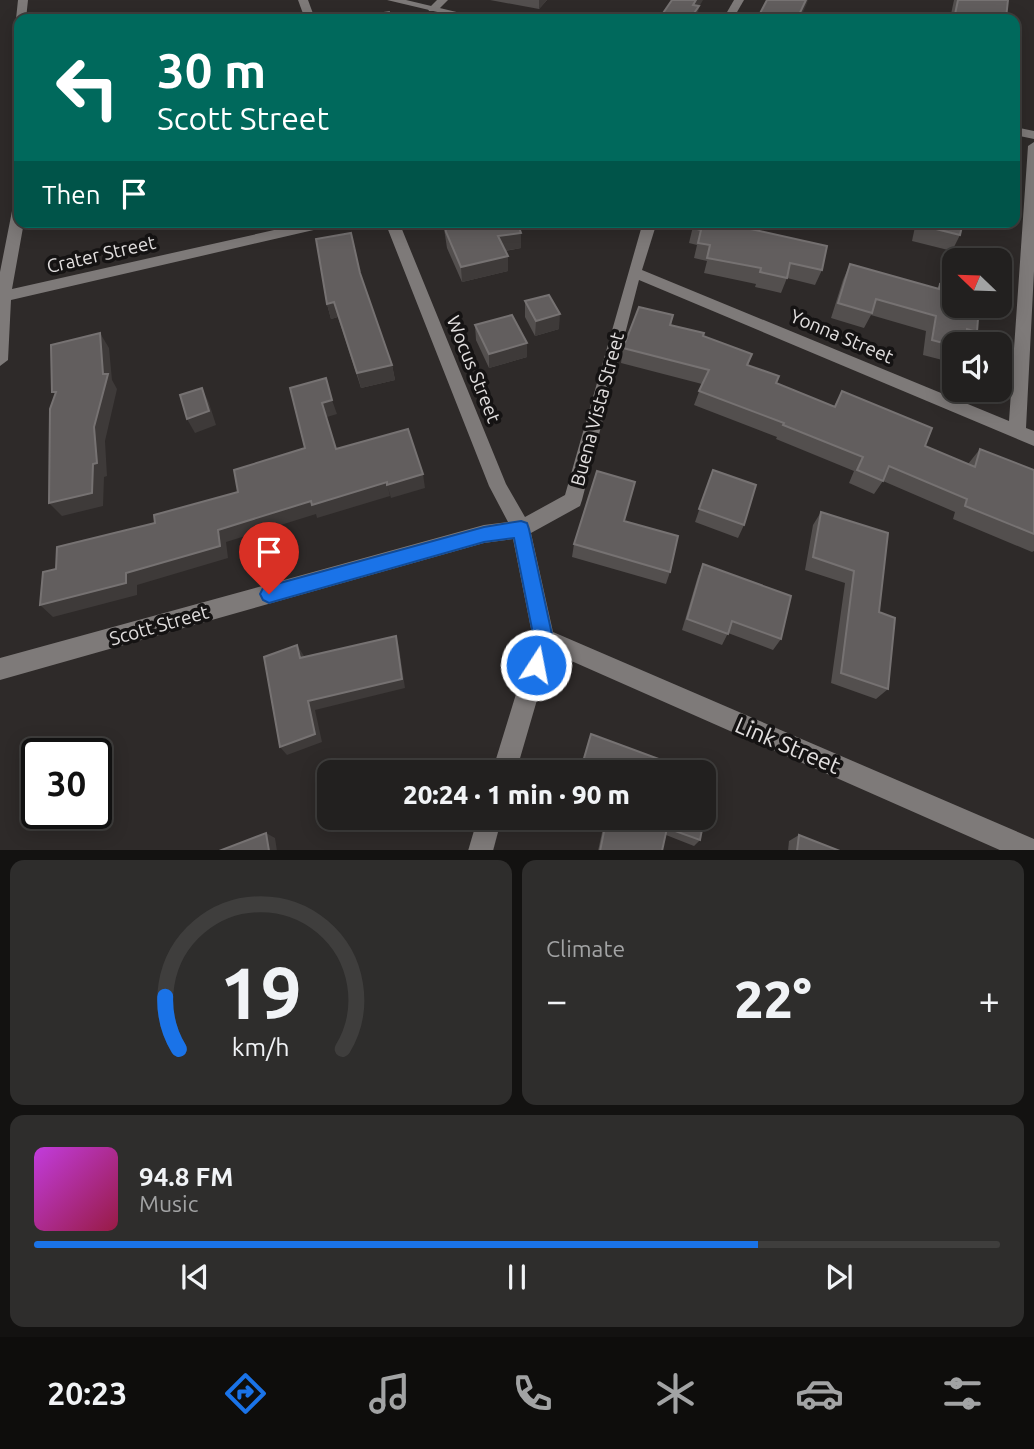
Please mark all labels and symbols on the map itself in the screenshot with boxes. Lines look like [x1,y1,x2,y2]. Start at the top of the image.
street label: Crater Street [44,231,158,277]
north arrow [942,248,1012,318]
street label: Yonna Street [787,304,897,368]
street label: Wocus Street [442,312,506,426]
street label: Buena Vista Street [566,329,628,488]
pin [239,522,299,594]
street label: Scott Street [107,600,212,650]
position arrow [499,628,573,702]
street label: Link Street [732,712,844,778]
speed limit sign: 30 [21,738,112,829]

